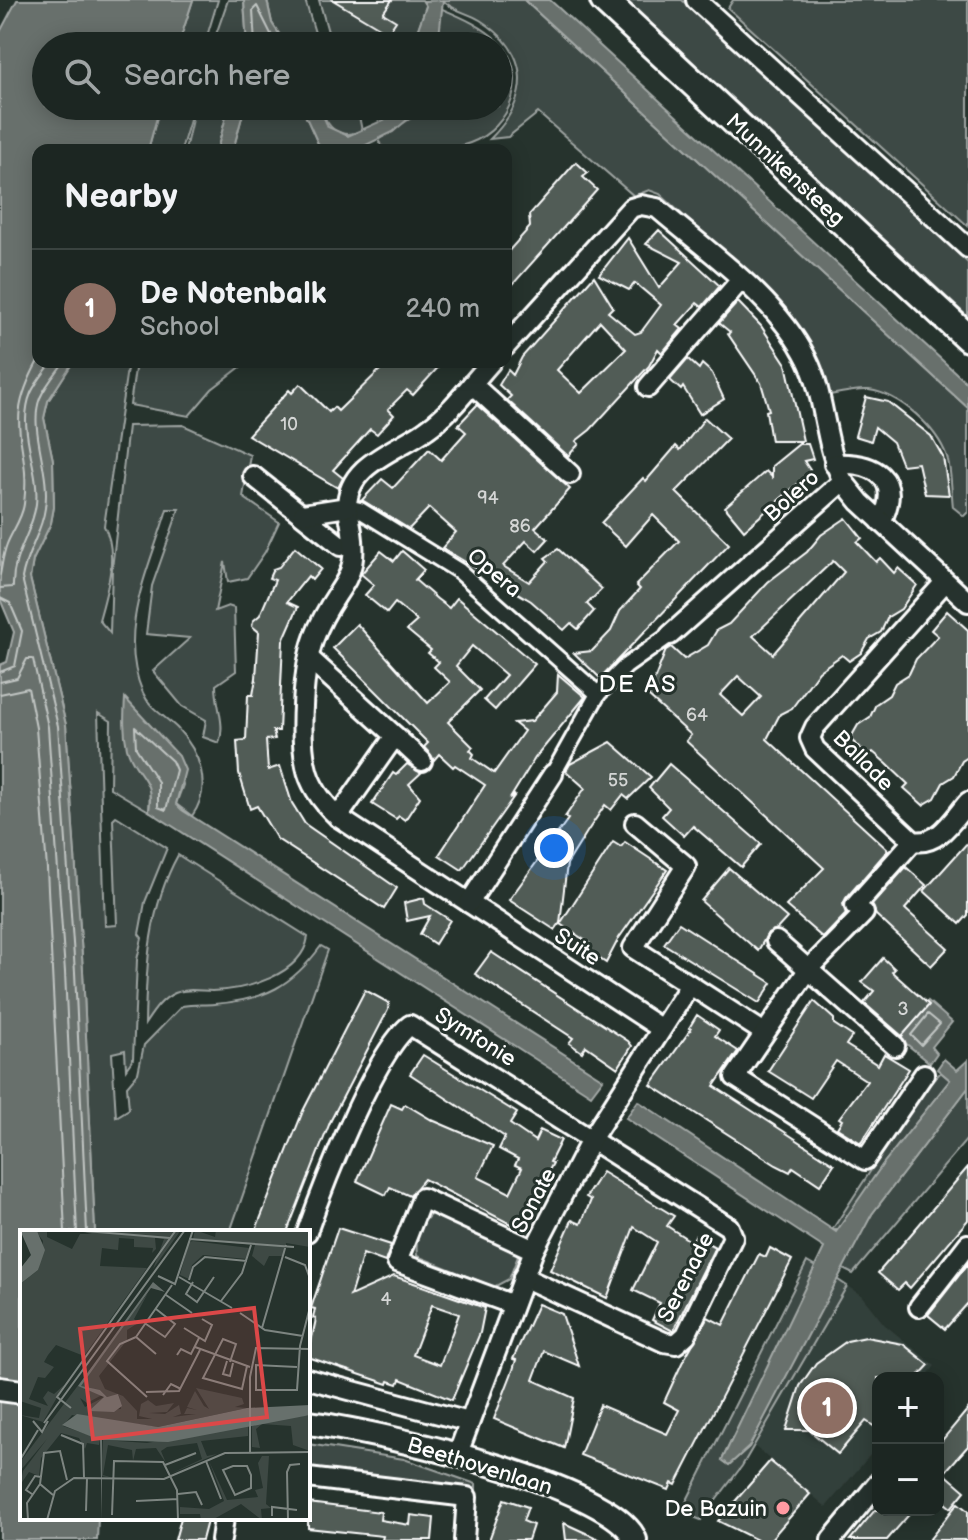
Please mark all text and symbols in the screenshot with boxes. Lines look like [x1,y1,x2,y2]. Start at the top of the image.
search box [32,32,512,120]
icon: search [60,54,104,98]
text: Search here [124,58,290,94]
street label: Munnikensteeg [720,108,850,232]
text: Nearby [64,176,178,217]
text: De Notenbalk [140,276,327,312]
text: 1 [85,294,95,325]
text: 240 m [405,294,480,325]
text: School [140,312,219,343]
house number: 10 [280,414,298,435]
street label: Bolero [759,464,825,528]
house number: 94 [477,488,499,509]
house number: 86 [509,516,531,537]
street label: Opera [461,543,527,604]
district label: DE AS [599,670,677,699]
house number: 64 [686,705,708,726]
street label: Ballade [827,725,899,797]
house number: 55 [608,770,628,791]
your location [534,828,574,868]
street label: Suite [549,922,605,972]
house number: 3 [897,999,909,1020]
street label: Symfonie [430,1002,521,1073]
street label: Sonate [506,1164,563,1238]
street label: Serenade [652,1228,720,1327]
inset map [20,1230,310,1520]
house number: 4 [381,1289,392,1310]
map controls [872,1372,944,1516]
button: + [872,1372,944,1444]
pin: 1 [801,1378,853,1438]
street label: Beethovenlaan [404,1432,555,1501]
button: − [872,1444,944,1516]
place label: De Bazuin [664,1496,767,1523]
marker: De Bazuin [774,1499,792,1517]

